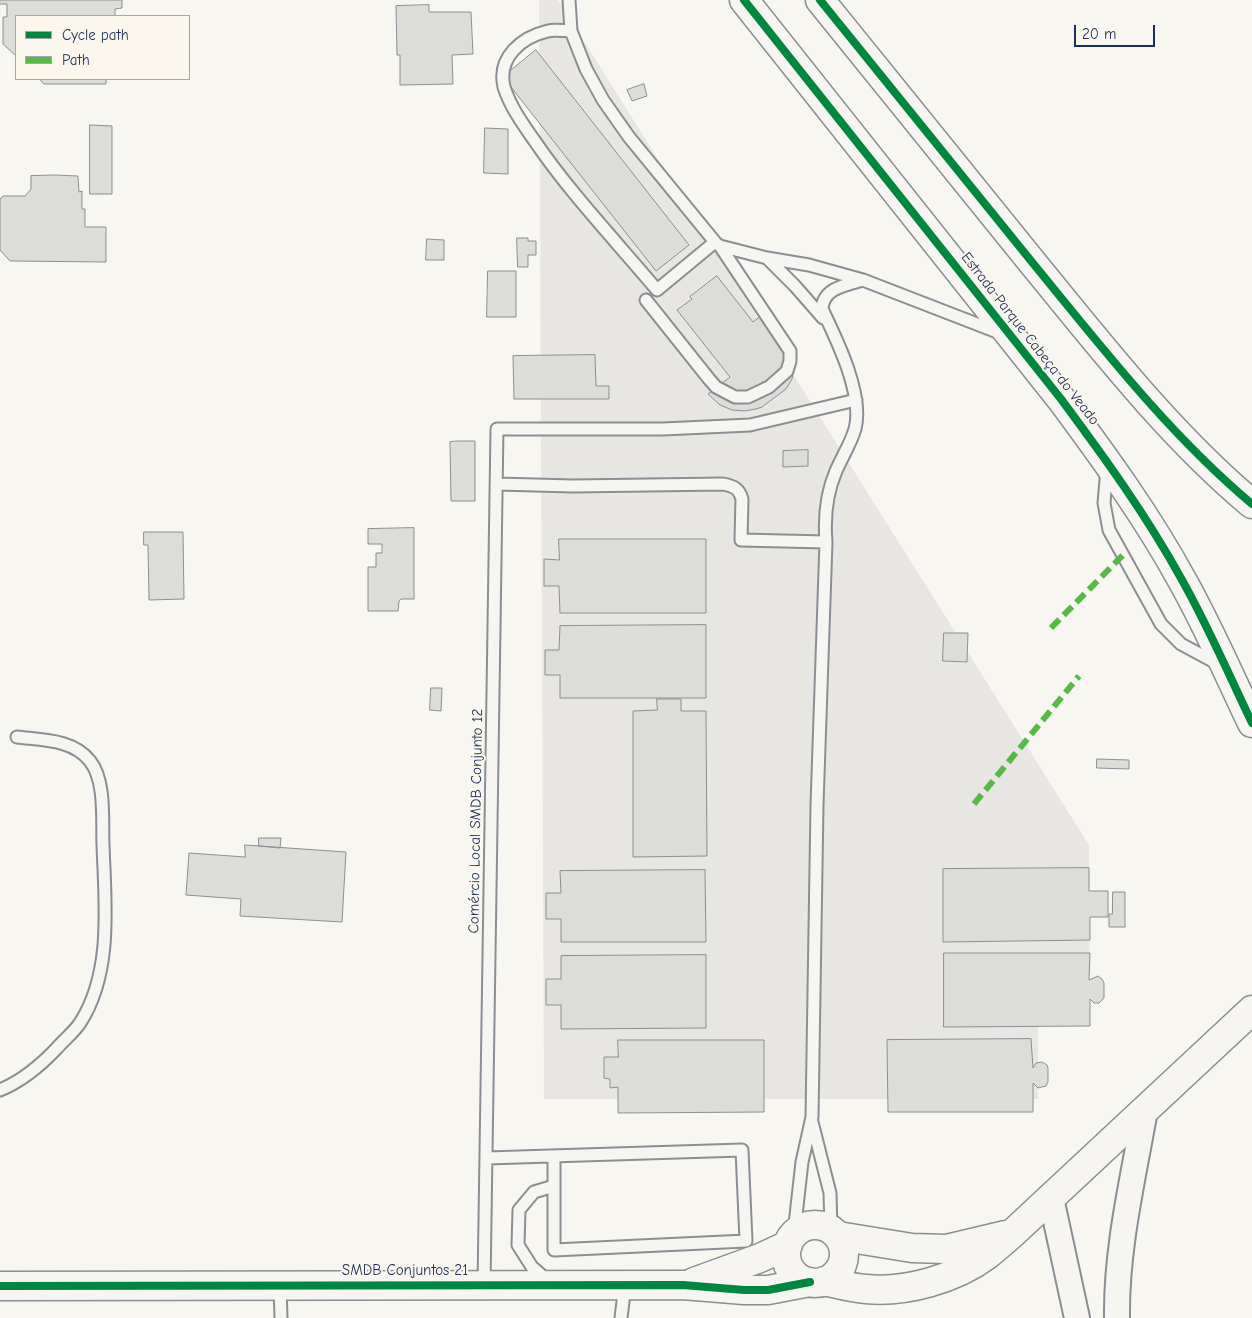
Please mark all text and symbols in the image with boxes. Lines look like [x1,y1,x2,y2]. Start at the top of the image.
legend [15,15,190,80]
scale bar [1077,15,1158,47]
text: 20 m [1082,25,1116,43]
text: Cycle path [62,26,129,44]
text: Path [62,51,90,69]
street label: Estrada Parque Cabeça do Veado [957,249,1103,429]
street label: Comércio Local SMDB Conjunto 12 [465,709,487,933]
street label: SMDB Conjuntos 21 [342,1262,468,1280]

